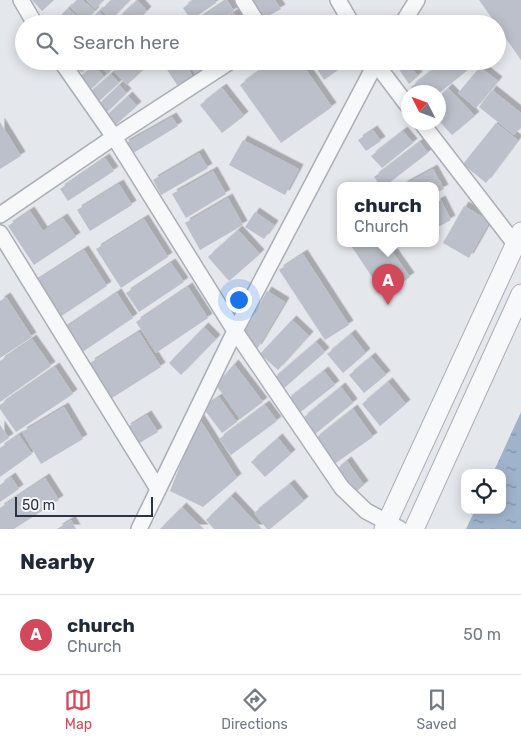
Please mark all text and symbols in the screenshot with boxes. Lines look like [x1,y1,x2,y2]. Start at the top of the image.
search box [15,15,506,70]
icon: search [33,29,61,57]
text: Search here [73,31,180,54]
north arrow [401,85,446,130]
popup [337,182,439,247]
text: church [354,194,422,217]
text: Church [354,217,409,236]
pin: A [372,264,404,305]
your location [226,287,252,313]
map controls [461,469,506,514]
button: locate [461,469,506,514]
scale bar [15,494,152,517]
text: 50 m [22,497,55,514]
text: Nearby [20,549,95,574]
text: church [67,614,135,637]
text: A [30,625,42,644]
text: 50 m [463,625,501,644]
text: Church [67,637,122,656]
tab: Map [64,686,92,733]
tab: Directions [221,686,288,733]
tab: Saved [417,686,457,733]

